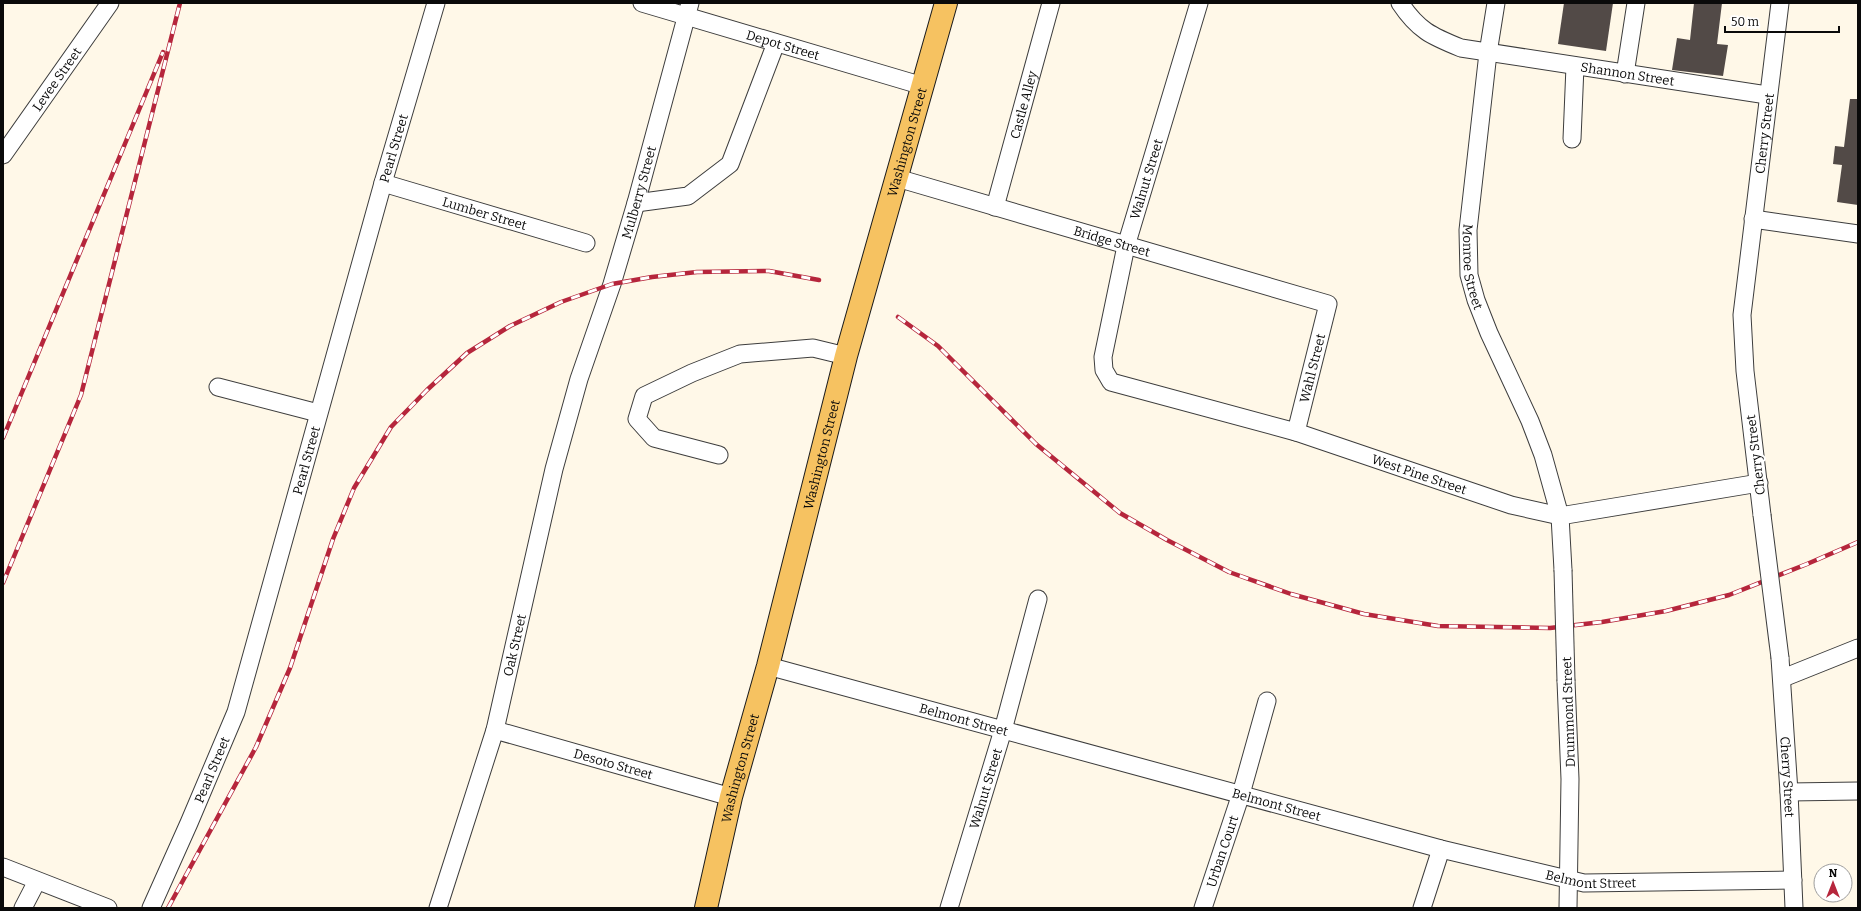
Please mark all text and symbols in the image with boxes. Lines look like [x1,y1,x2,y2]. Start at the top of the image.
scale bar [1725,8,1839,34]
text: 50 m [1731,15,1760,29]
street label: Depot Street [744,27,822,63]
street label: Levee Street [29,44,85,114]
street label: Shannon Street [1580,59,1676,89]
street label: Castle Alley [1007,69,1040,141]
street label: Washington Street [885,86,930,198]
street label: Cherry Street [1752,92,1777,175]
street label: Pearl Street [377,112,411,184]
street label: Walnut Street [1127,137,1166,221]
street label: Mulberry Street [619,144,659,241]
street label: Lumber Street [441,194,529,233]
street label: Bridge Street [1072,223,1152,260]
street label: Monroe Street [1459,223,1486,312]
street label: Wahl Street [1297,332,1328,404]
street label: Washington Street [801,398,843,511]
street label: Cherry Street [1743,414,1768,496]
street label: Pearl Street [290,424,323,496]
street label: West Pine Street [1370,451,1469,498]
street label: Oak Street [500,612,529,678]
street label: Drummond Street [1559,656,1578,767]
street label: Belmont Street [918,701,1010,739]
street label: Washington Street [718,712,762,824]
street label: Pearl Street [191,734,233,805]
street label: Cherry Street [1777,736,1797,818]
street label: Desoto Street [572,746,655,782]
street label: Walnut Street [966,746,1005,831]
street label: Belmont Street [1230,786,1323,824]
street label: Urban Court [1204,813,1241,889]
north arrow [1813,863,1853,903]
street label: Belmont Street [1544,867,1637,891]
text: N [1829,867,1838,880]

